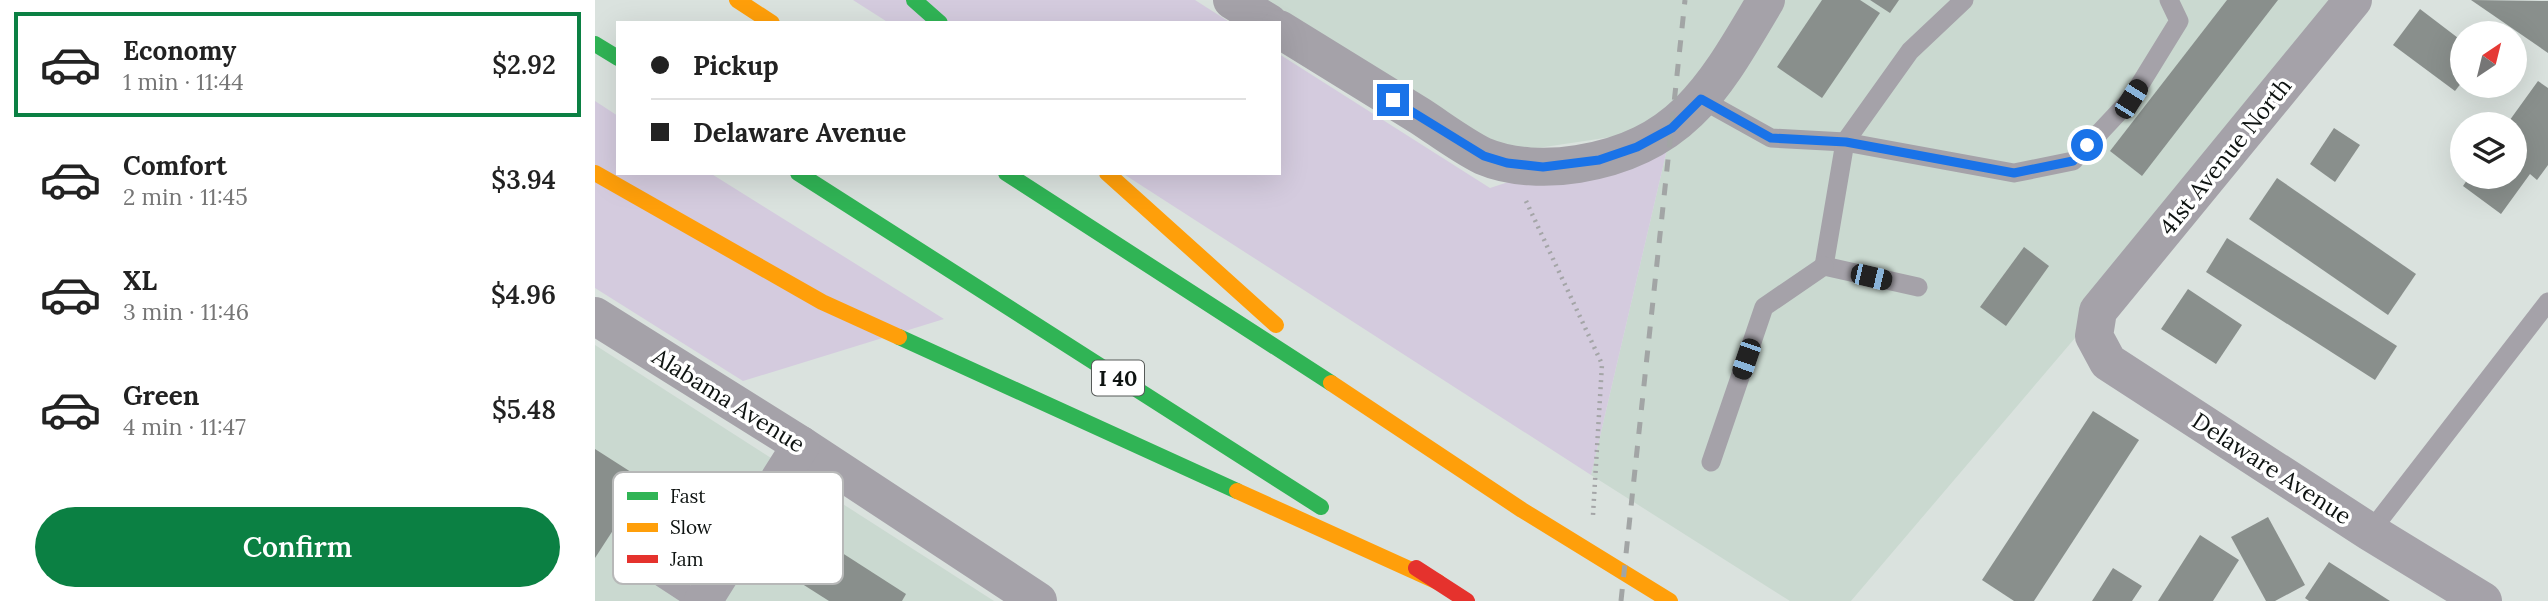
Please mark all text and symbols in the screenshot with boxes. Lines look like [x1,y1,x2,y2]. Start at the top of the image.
north arrow [2450,21,2527,98]
map controls [2450,21,2527,189]
icon: car [39,33,102,96]
text: Economy [123,34,236,67]
text: $2.92 [492,48,556,81]
text: Pickup [693,49,779,82]
text: 1 min · 11:44 [123,67,244,96]
street label: 41st Avenue North [2153,71,2297,241]
car [2111,76,2152,122]
route end [1377,84,1409,116]
button: layers [2450,112,2527,189]
text: Delaware Avenue [693,116,906,149]
route start [2071,129,2103,161]
icon: car [39,148,102,211]
text: Comfort [123,149,227,182]
text: $3.94 [491,163,556,196]
text: 2 min · 11:45 [123,182,248,211]
car [1849,262,1894,292]
icon: car [39,263,102,326]
text: XL [123,264,157,297]
text: $4.96 [491,278,556,311]
text: 3 min · 11:46 [123,297,249,326]
car [1730,336,1763,382]
street label: Alabama Avenue [647,341,811,458]
road number: I 40 [1092,360,1144,396]
icon: car [39,378,102,441]
text: Green [123,379,199,412]
text: $5.48 [492,393,556,426]
street label: Delaware Avenue [2187,406,2357,530]
text: 4 min · 11:47 [123,412,246,441]
legend [613,472,843,584]
text: Fast [670,484,706,508]
button: Confirm [35,507,560,587]
text: Slow [670,515,713,539]
text: Jam [669,547,704,571]

